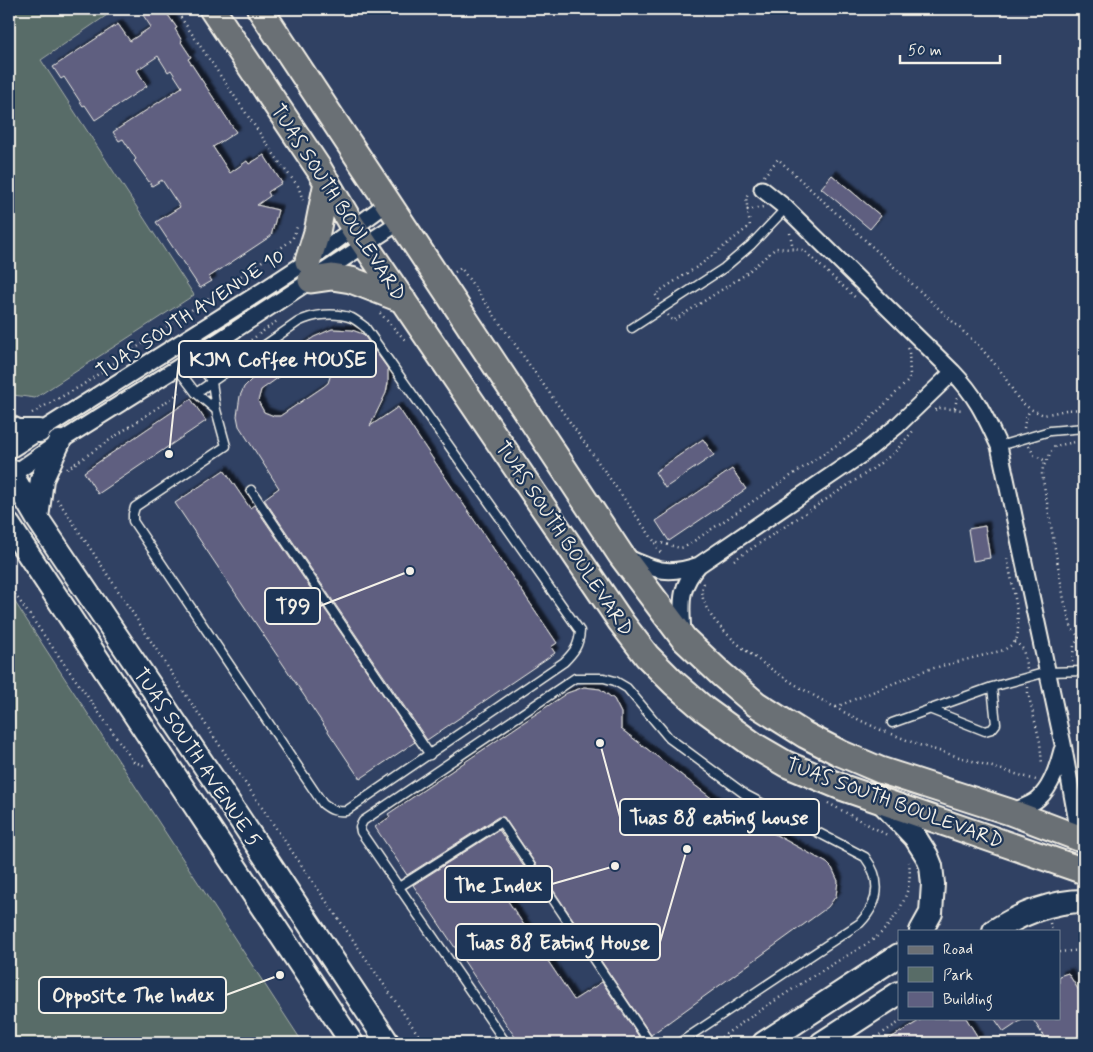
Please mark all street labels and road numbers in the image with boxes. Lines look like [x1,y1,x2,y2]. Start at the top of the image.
street label: TUAS SOUTH BOULEVARD [264,99,412,307]
street label: TUAS SOUTH AVENUE 10 [91,243,290,385]
street label: TUAS SOUTH BOULEVARD [488,436,639,642]
street label: TUAS SOUTH AVENUE 5 [126,663,267,853]
street label: TUAS SOUTH BOULEVARD [782,751,1007,855]

